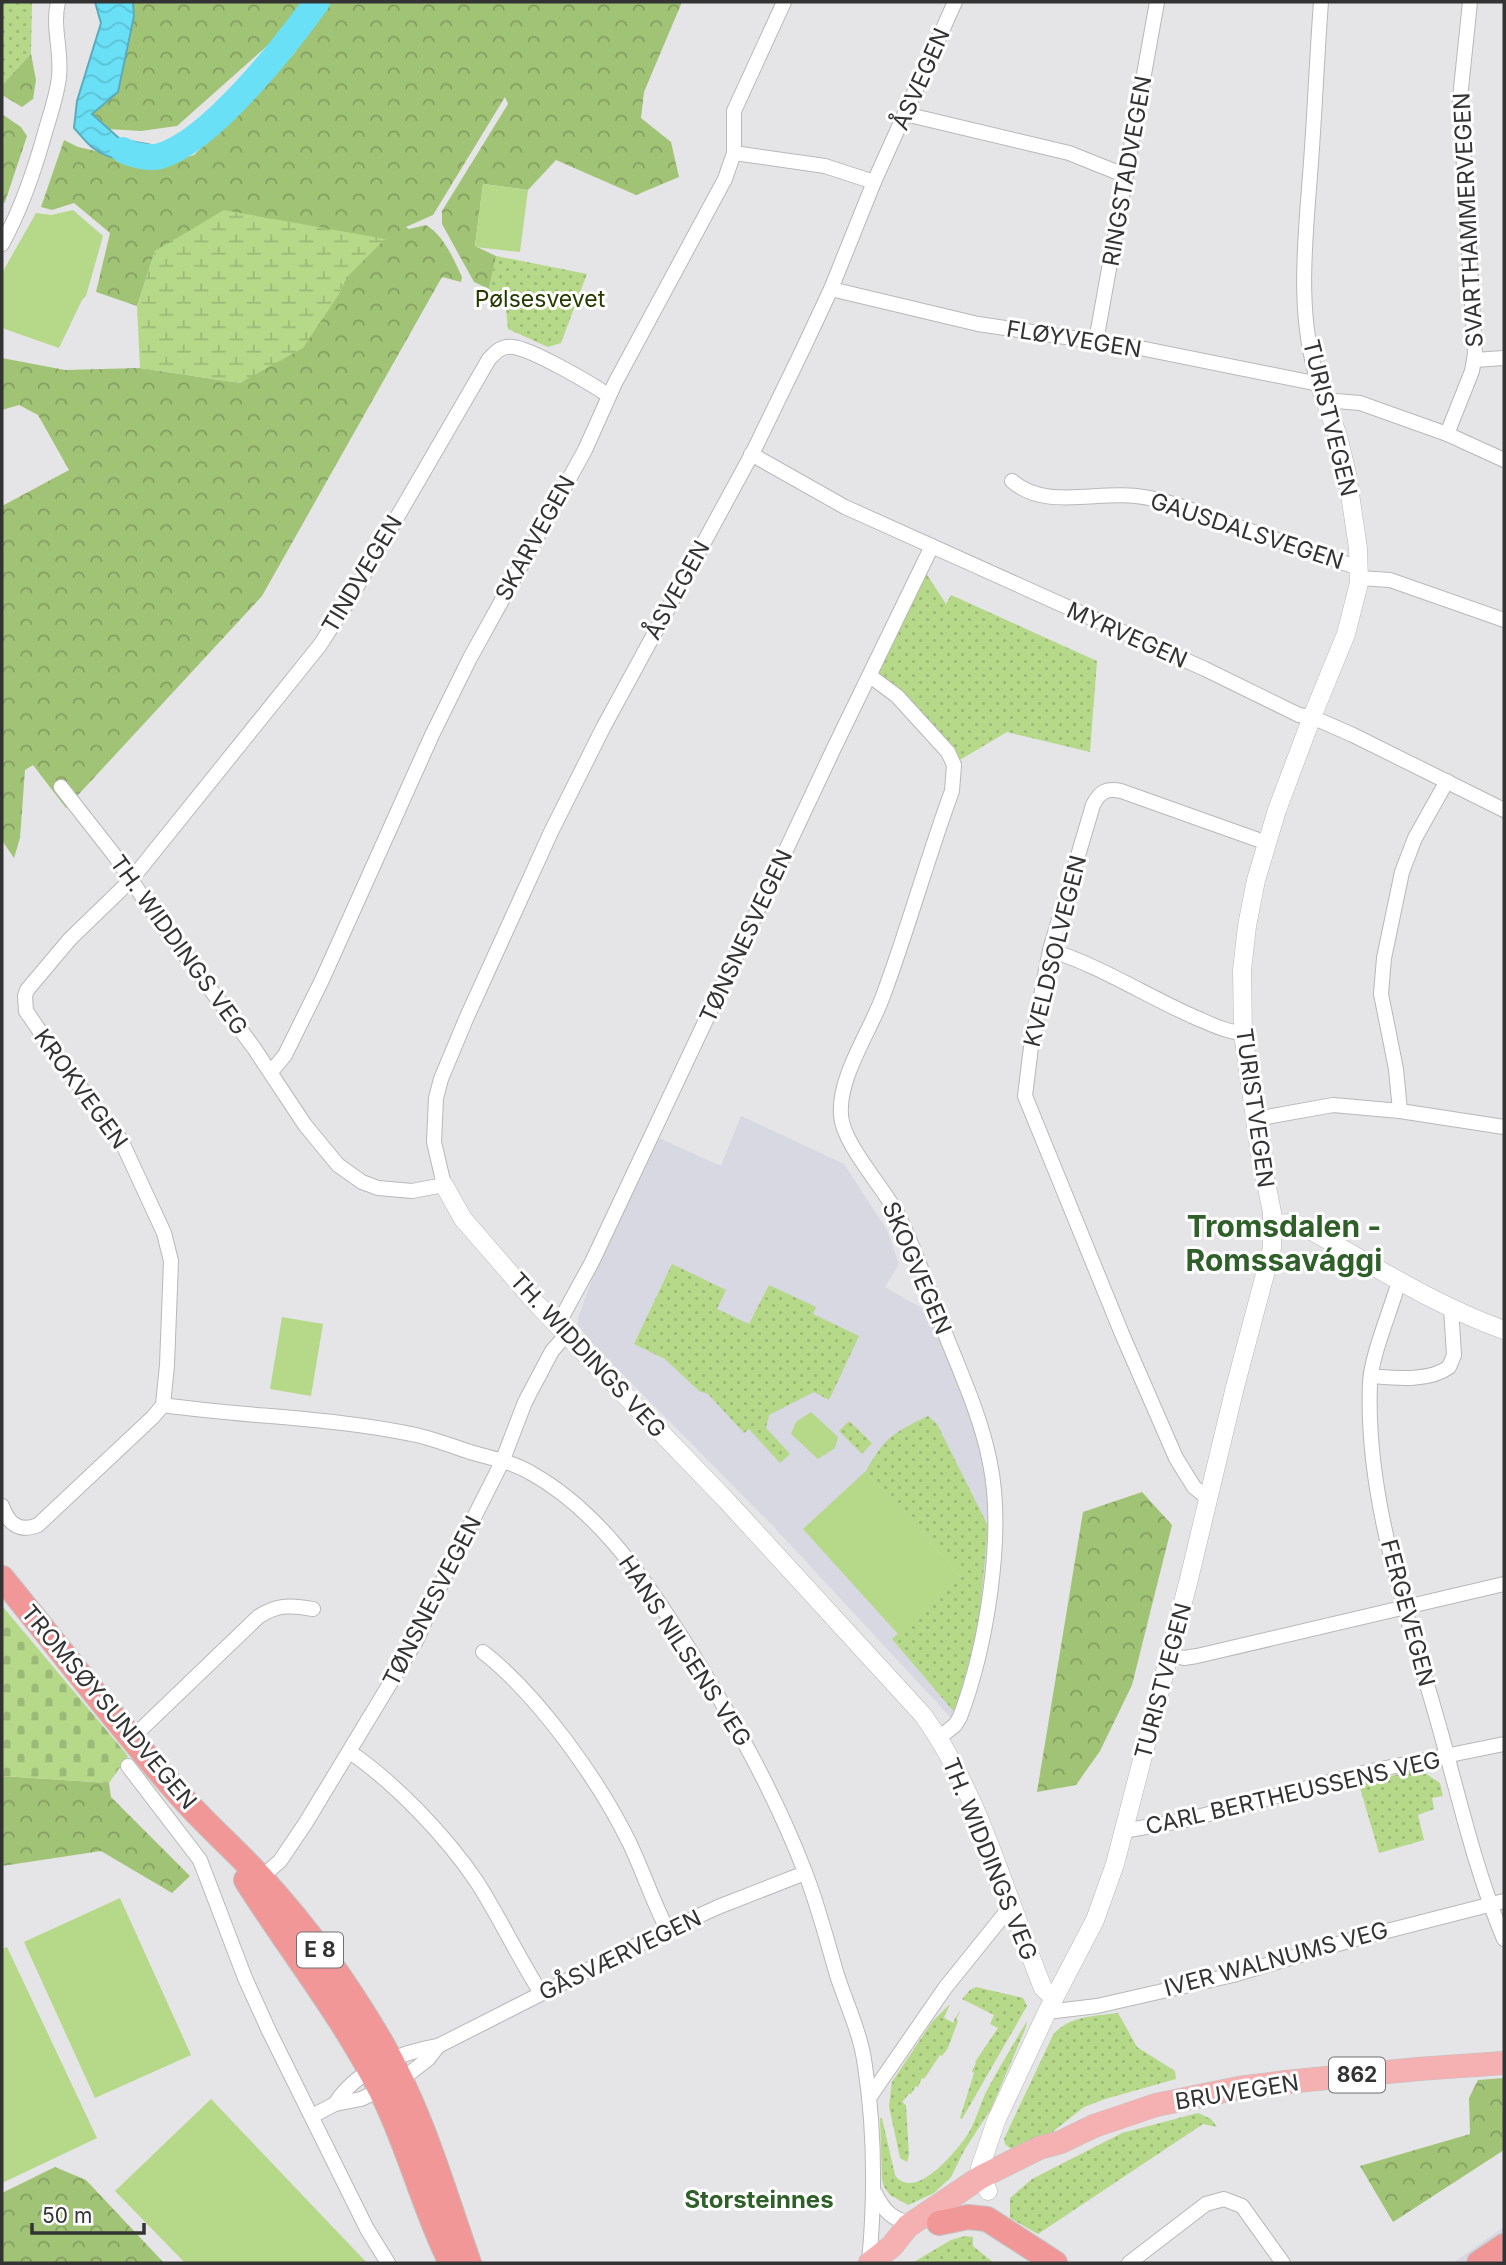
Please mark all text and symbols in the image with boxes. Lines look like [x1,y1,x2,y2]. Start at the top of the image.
street label: ÅSVEGEN [885,23,956,134]
street label: RINGSTADVEGEN [1096,74,1158,268]
street label: SVARTHAMMERVEGEN [1447,92,1489,348]
park label: Pølsesvevet [475,285,606,313]
street label: FLØYVEGEN [1004,315,1144,363]
street label: TURISTVEGEN [1297,337,1363,499]
street label: SKARVEGEN [489,471,581,605]
street label: GAUSDALSVEGEN [1147,487,1347,575]
street label: TINDVEGEN [316,510,408,638]
street label: ÅSVEGEN [638,535,716,644]
street label: MYRVEGEN [1062,596,1192,674]
street label: TØNSNESVEGEN [694,845,798,1027]
street label: TH. WIDDINGS VEG [104,849,254,1041]
street label: KVELDSOLVEGEN [1018,852,1092,1050]
street label: KROKVEGEN [28,1024,134,1154]
street label: TURISTVEGEN [1230,1027,1280,1189]
street label: SKOGVEGEN [876,1197,958,1339]
district label: Tromsdalen - Romssavággi [1186,1208,1382,1278]
street label: TH. WIDDINGS VEG [504,1267,672,1443]
street label: TØNSNESVEGEN [377,1511,487,1691]
street label: FERGEVEGEN [1375,1536,1441,1690]
street label: HANS NILSENS VEG [613,1550,757,1752]
street label: TROMSØYSUNDVEGEN [15,1599,203,1815]
street label: TURISTVEGEN [1129,1600,1197,1762]
street label: CARL BERTHEUSSENS VEG [1143,1745,1443,1841]
street label: TH. WIDDINGS VEG [937,1754,1043,1964]
street label: GÅSVÆRVEGEN [534,1903,706,2006]
street label: IVER WALNUMS VEG [1161,1916,1391,2002]
road number: E 8 [297,1932,343,1968]
road number: 862 [1329,2058,1385,2092]
street label: BRUVEGEN [1173,2068,1301,2116]
district label: Storsteinnes [684,2185,834,2214]
scale bar [32,2192,144,2236]
text: 50 m [42,2203,92,2228]

